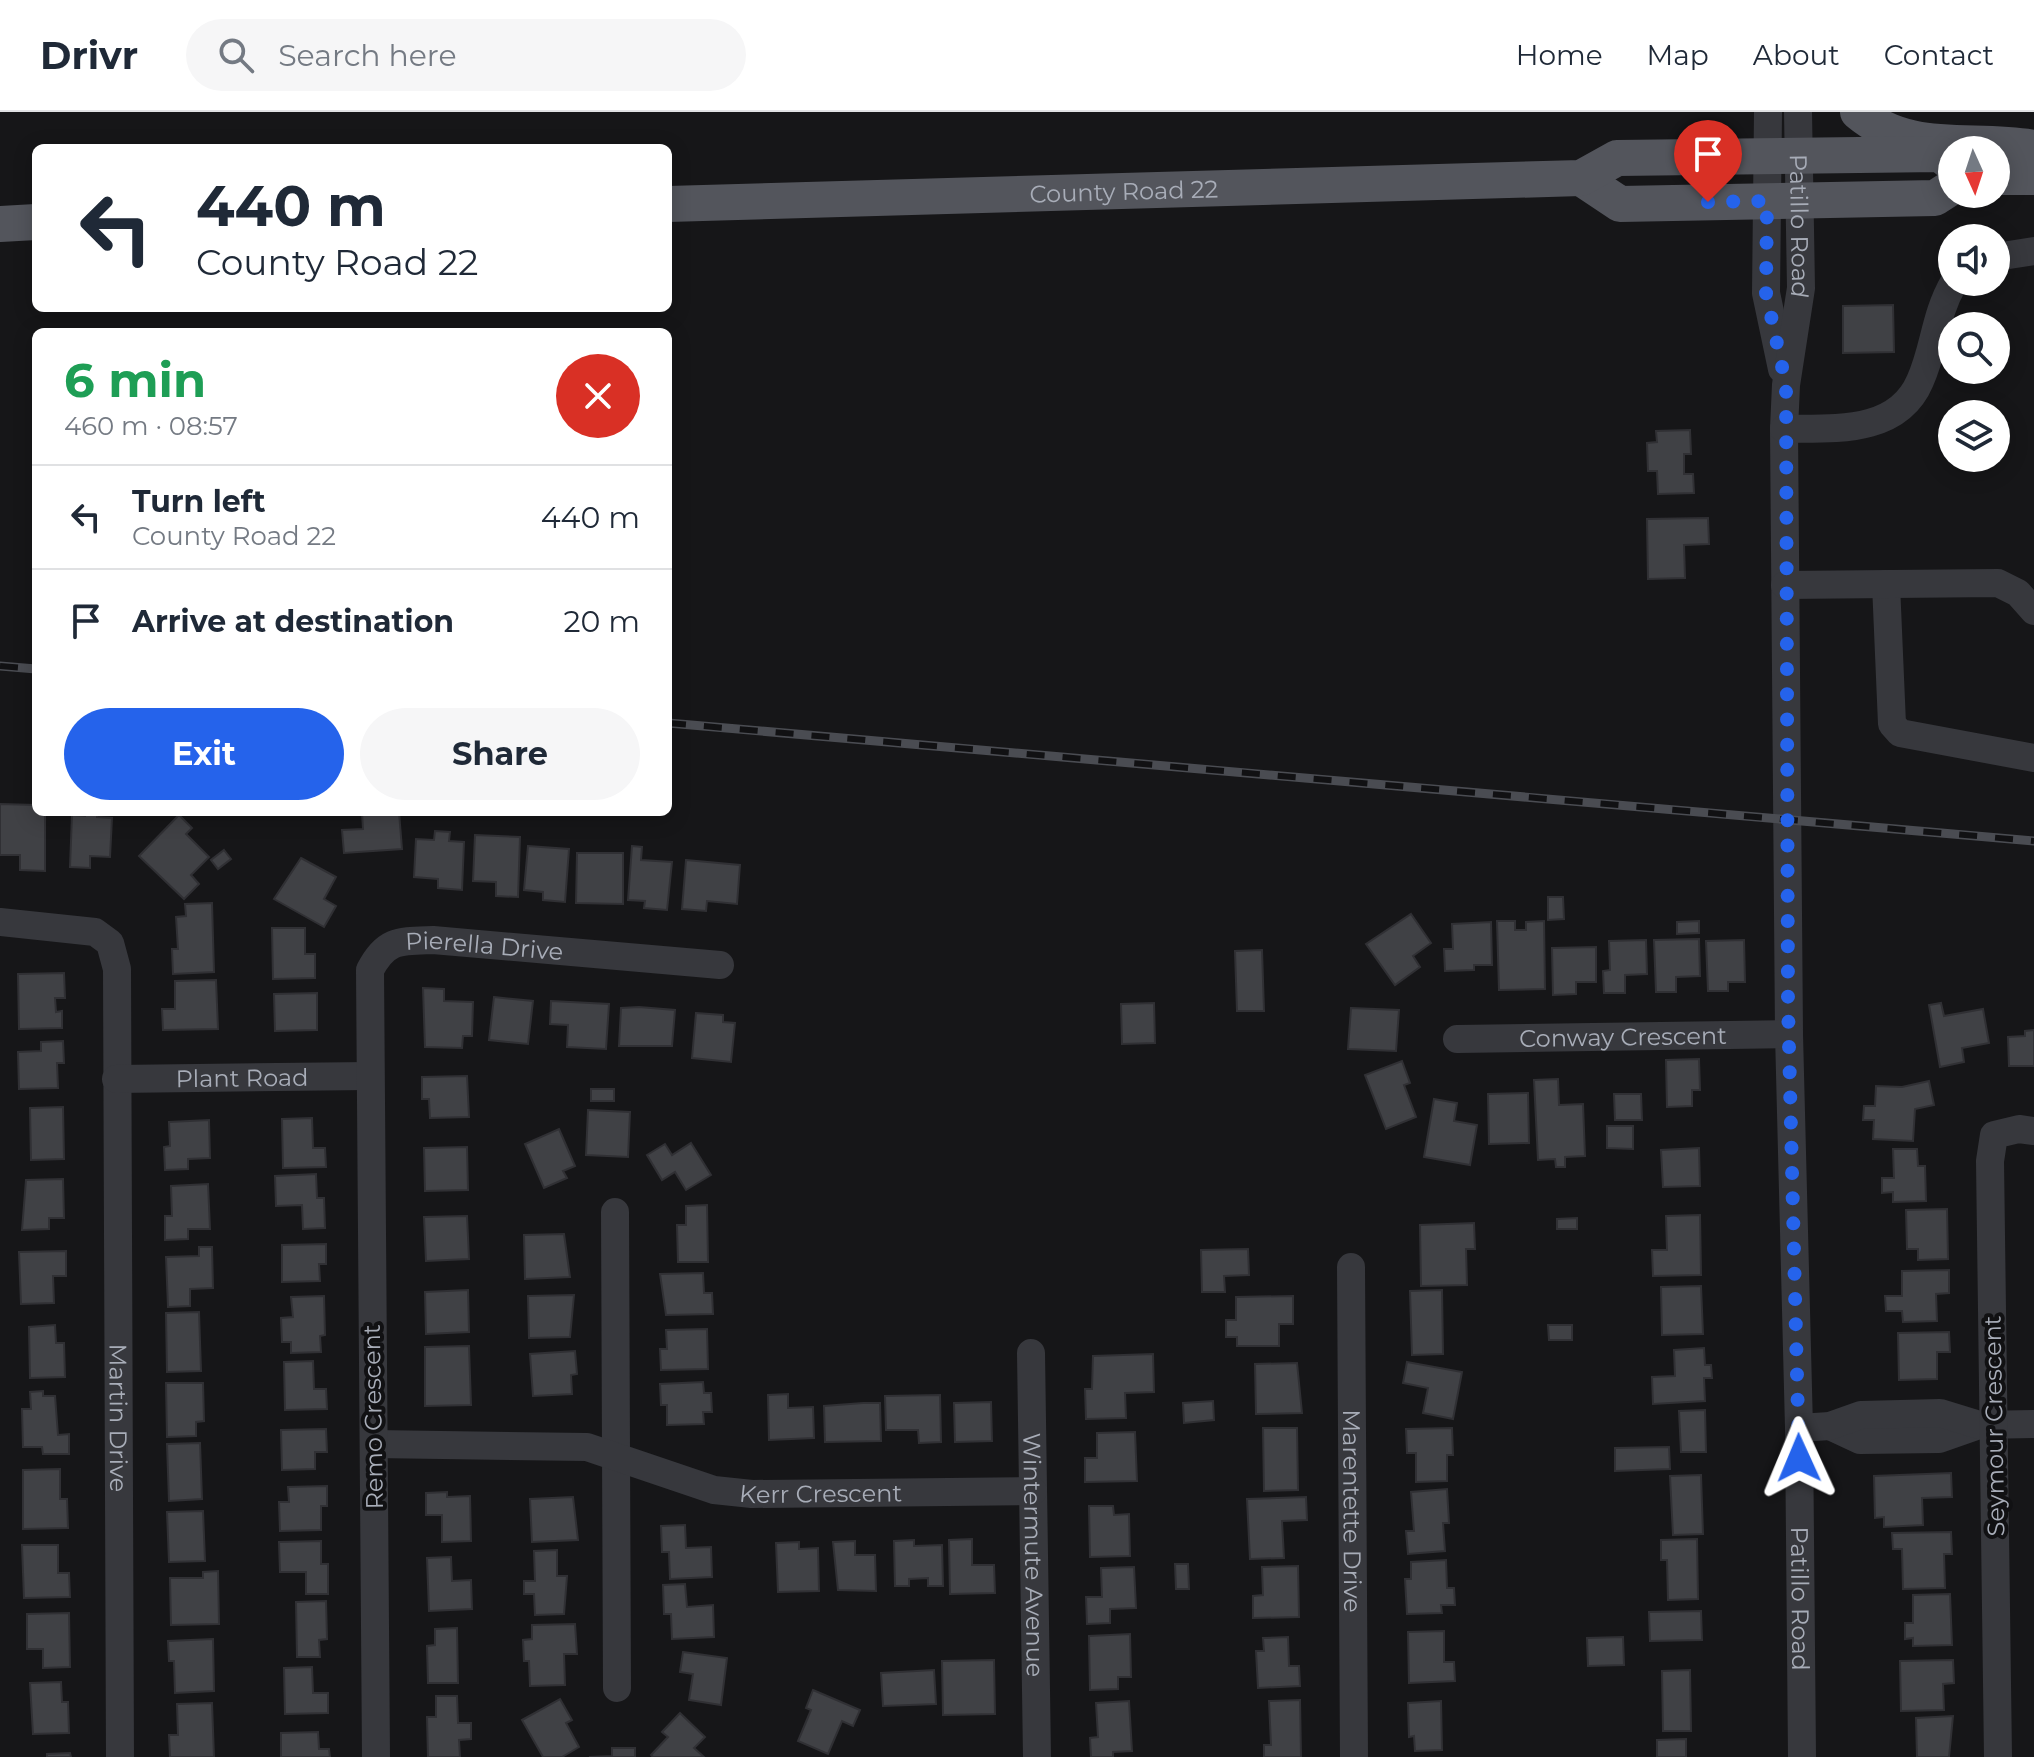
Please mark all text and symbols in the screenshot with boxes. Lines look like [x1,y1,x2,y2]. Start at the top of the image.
search box [186,19,746,91]
text: Drivr [40,32,138,79]
icon: search [214,33,258,77]
text: Search here [278,37,457,74]
text: Home [1516,38,1603,72]
text: Map [1647,38,1709,72]
text: About [1753,38,1840,72]
text: Contact [1884,38,1994,72]
pin [1674,120,1742,202]
icon: arrive [1686,132,1730,176]
north arrow [1938,136,2010,208]
map controls [1938,136,2010,472]
street label: Patillo Road [1784,154,1816,300]
text: 440 m [196,172,386,240]
street label: County Road 22 [1029,174,1218,208]
icon: left [64,176,168,280]
button: sound [1938,224,2010,296]
text: County Road 22 [196,240,479,284]
button: search [1938,312,2010,384]
text: 6 min [64,351,206,409]
button: close [556,354,640,438]
button: layers [1938,400,2010,472]
text: 460 m · 08:57 [64,410,238,442]
text: Turn left [132,483,265,520]
icon: left [64,495,108,539]
text: 440 m [541,499,640,536]
text: County Road 22 [132,520,336,552]
icon: arrive [64,599,108,643]
text: Arrive at destination [132,603,454,640]
text: 20 m [563,603,640,640]
button: Exit [64,708,344,800]
button: Share [360,708,640,800]
street label: Pierella Drive [405,925,565,966]
street label: Conway Crescent [1519,1020,1727,1053]
street label: Plant Road [175,1062,309,1093]
street label: Seymour Crescent [1978,1315,2010,1537]
street label: Remo Crescent [357,1324,389,1510]
street label: Martin Drive [104,1344,133,1492]
street label: Marentette Drive [1337,1409,1368,1613]
position arrow [1757,1416,1841,1500]
street label: Wintermute Avenue [1018,1433,1050,1677]
street label: Kerr Crescent [738,1478,902,1509]
street label: Patillo Road [1785,1526,1816,1671]

